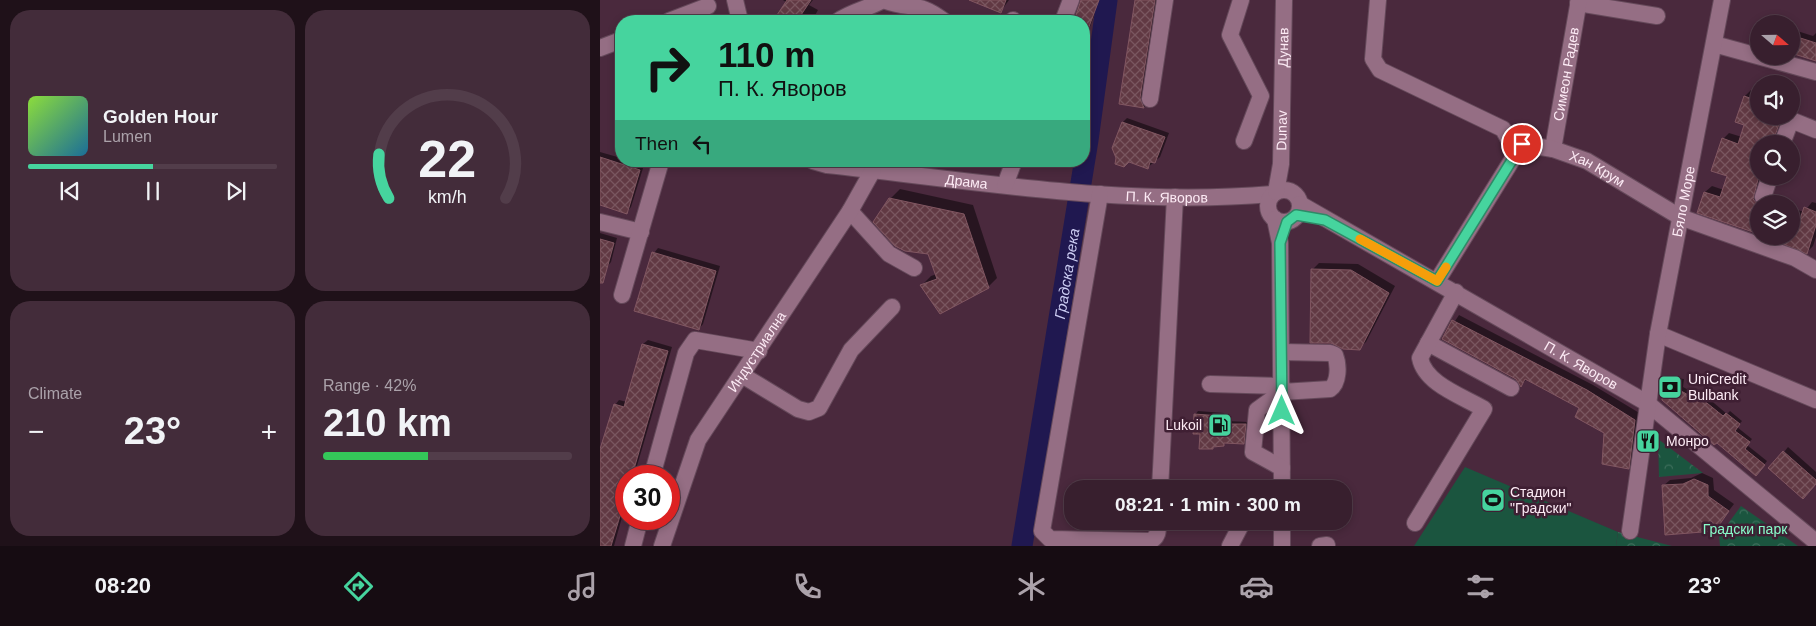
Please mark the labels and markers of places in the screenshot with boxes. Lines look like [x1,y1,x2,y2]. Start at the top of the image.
pin [1501,123,1543,165]
place label: UniCredit Bulbank [1688,371,1746,403]
bank icon: UniCredit Bulbank [1657,374,1683,400]
fuel station icon: Lukoil [1207,412,1233,438]
place label: Lukoil [1165,417,1202,433]
restaurant icon: Монро [1635,428,1661,454]
place label: Монро [1666,433,1709,449]
place label: Стадион "Градски" [1510,484,1571,516]
sports icon: Стадион "Градски" [1480,487,1506,513]

